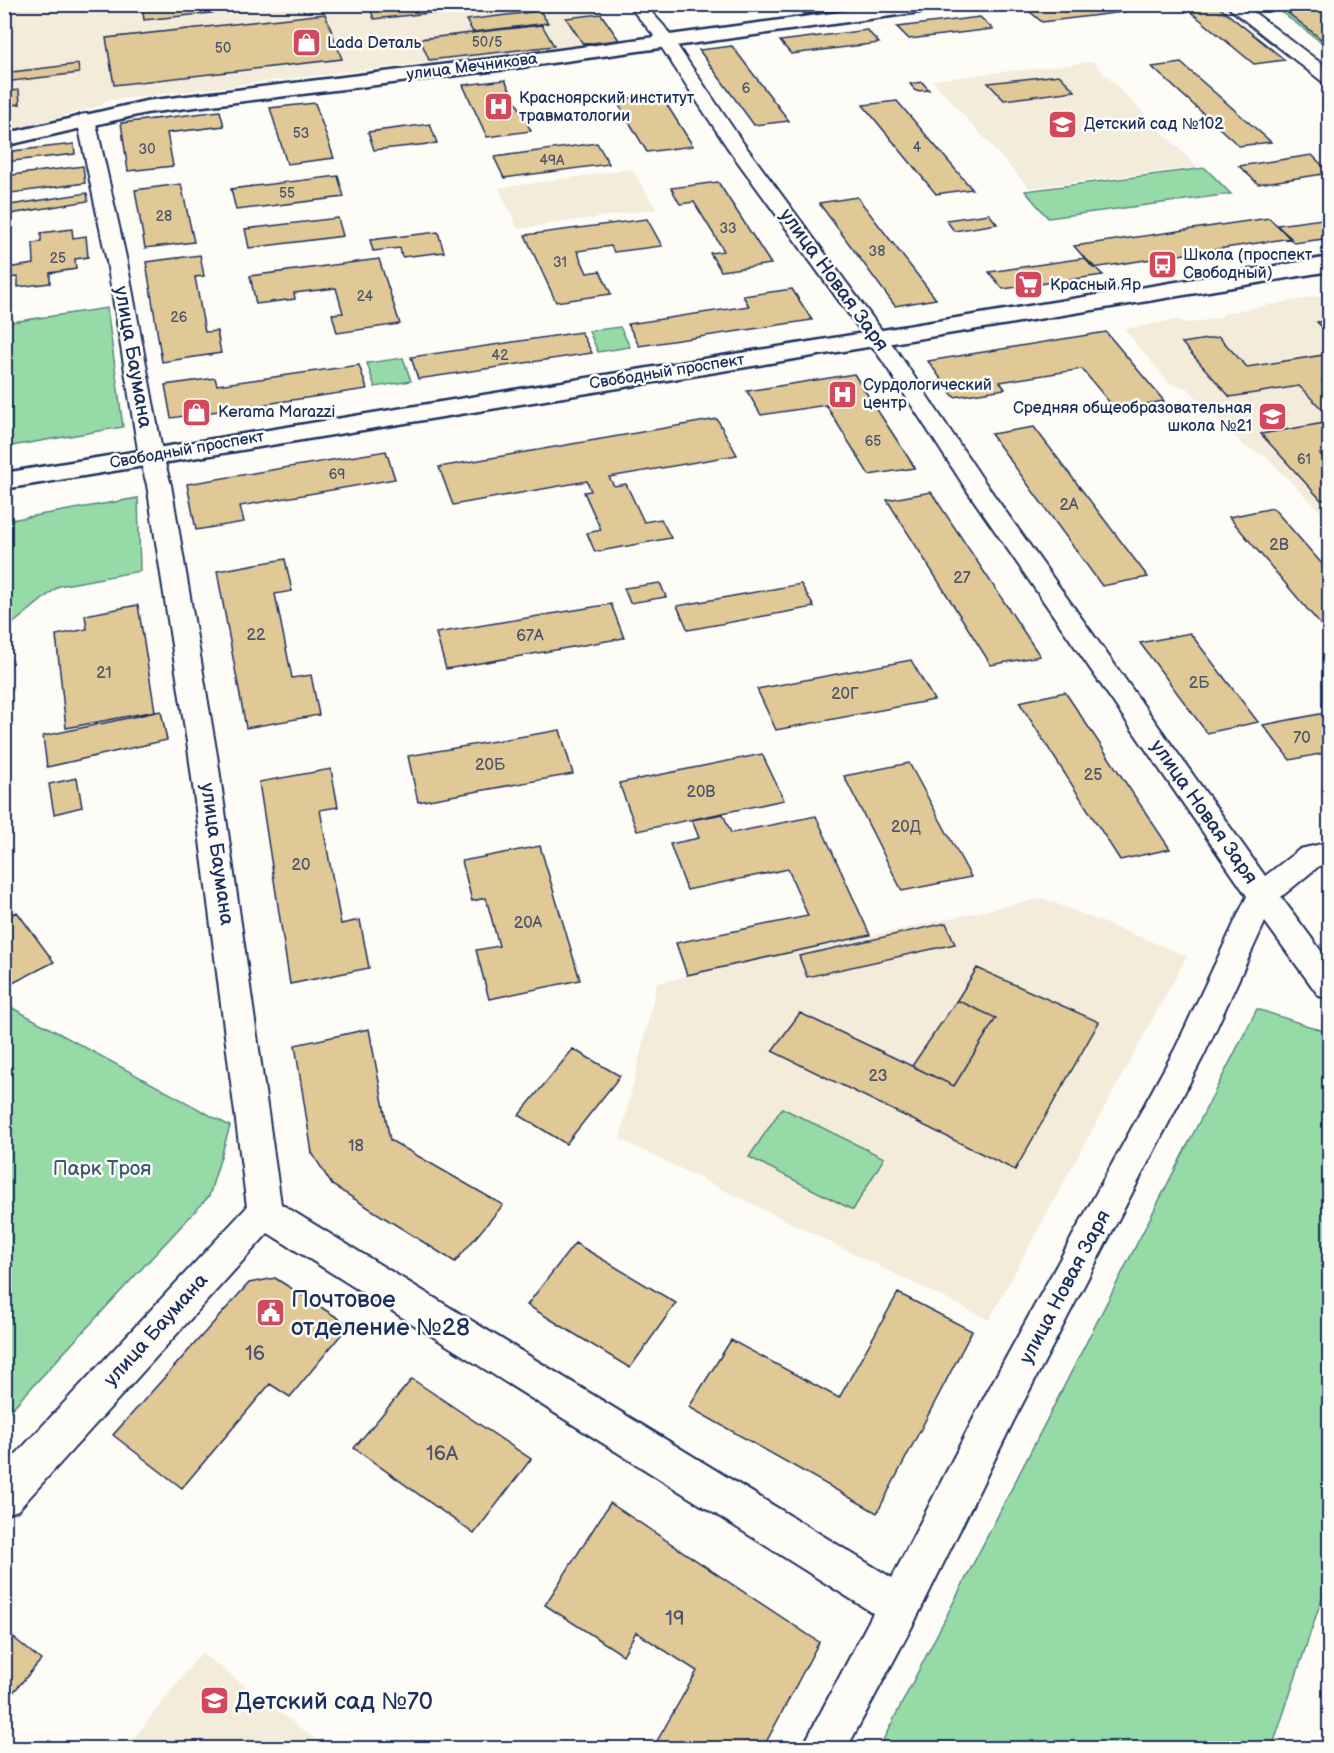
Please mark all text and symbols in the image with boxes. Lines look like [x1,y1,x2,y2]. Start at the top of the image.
shop icon: Lada Dеталь [290,27,322,59]
place label: Lada Dеталь [327,34,422,53]
house number: 50/5 [472,34,502,51]
house number: 50 [215,40,231,57]
street label: улица Мечникова [406,49,539,84]
house number: 6 [742,80,751,97]
place label: Красноярский институт травматологии [519,89,695,126]
hospital icon: Красноярский институт травматологии [482,91,514,123]
school or university icon: Детский сад №102 [1047,108,1079,140]
place label: Детский сад №102 [1084,115,1224,134]
house number: 53 [293,125,309,142]
house number: 4 [913,139,922,156]
house number: 30 [139,141,155,158]
house number: 49А [539,152,565,169]
house number: 55 [279,185,295,202]
street label: улица Новая Заря [774,204,894,356]
house number: 28 [156,208,172,225]
house number: 33 [719,220,737,237]
house number: 38 [869,243,885,260]
place label: Школа (проспект Свободный) [1183,246,1313,283]
bus stop icon: Школа (проспект Свободный) [1146,248,1178,280]
house number: 25 [50,250,66,267]
house number: 31 [553,254,567,271]
supermarket icon: Красный Яр [1013,269,1045,301]
place label: Красный Яр [1050,276,1141,295]
street label: улица Баумана [109,284,157,430]
house number: 24 [357,288,374,305]
house number: 26 [171,309,188,326]
house number: 42 [492,347,509,364]
street label: Свободный проспект [588,350,746,394]
place label: Сурдологический центр [863,376,992,413]
hospital icon: Сурдологический центр [826,378,858,410]
shop icon: Kerama Marazzi [181,396,213,428]
place label: Средняя общеобразовательная школа №21 [1013,399,1252,436]
school or university icon: Средняя общеобразовательная школа №21 [1257,401,1289,433]
place label: Kerama Marazzi [218,403,335,422]
street label: Свободный проспект [108,427,266,473]
house number: 65 [865,433,881,450]
house number: 61 [1297,451,1311,468]
house number: 69 [329,466,345,483]
house number: 2А [1059,496,1079,515]
house number: 2В [1269,536,1289,555]
house number: 27 [953,569,971,588]
house number: 22 [247,626,266,645]
house number: 67А [516,627,544,646]
house number: 21 [96,664,112,683]
house number: 2Б [1189,674,1210,693]
house number: 20Г [831,685,859,704]
house number: 70 [1293,729,1311,748]
street label: улица Новая Заря [1145,735,1263,889]
house number: 20Б [475,756,506,775]
house number: 25 [1084,766,1102,785]
street label: улица Баумана [195,781,239,927]
house number: 20В [686,783,716,802]
house number: 20Д [891,818,921,837]
house number: 20 [292,856,310,875]
house number: 20А [514,914,543,933]
house number: 23 [869,1067,888,1086]
house number: 18 [348,1137,364,1156]
park label: Парк Троя [53,1157,151,1181]
street label: улица Новая Заря [1014,1206,1116,1368]
street label: улица Баумана [99,1268,213,1391]
place label: Почтовое отделение №28 [291,1285,470,1342]
public building icon: Почтовое отделение №28 [254,1297,286,1329]
house number: 16 [245,1342,265,1366]
house number: 16А [426,1442,459,1466]
house number: 19 [665,1607,685,1631]
school or university icon: Детский сад №70 [198,1685,230,1717]
place label: Детский сад №70 [235,1687,433,1716]

